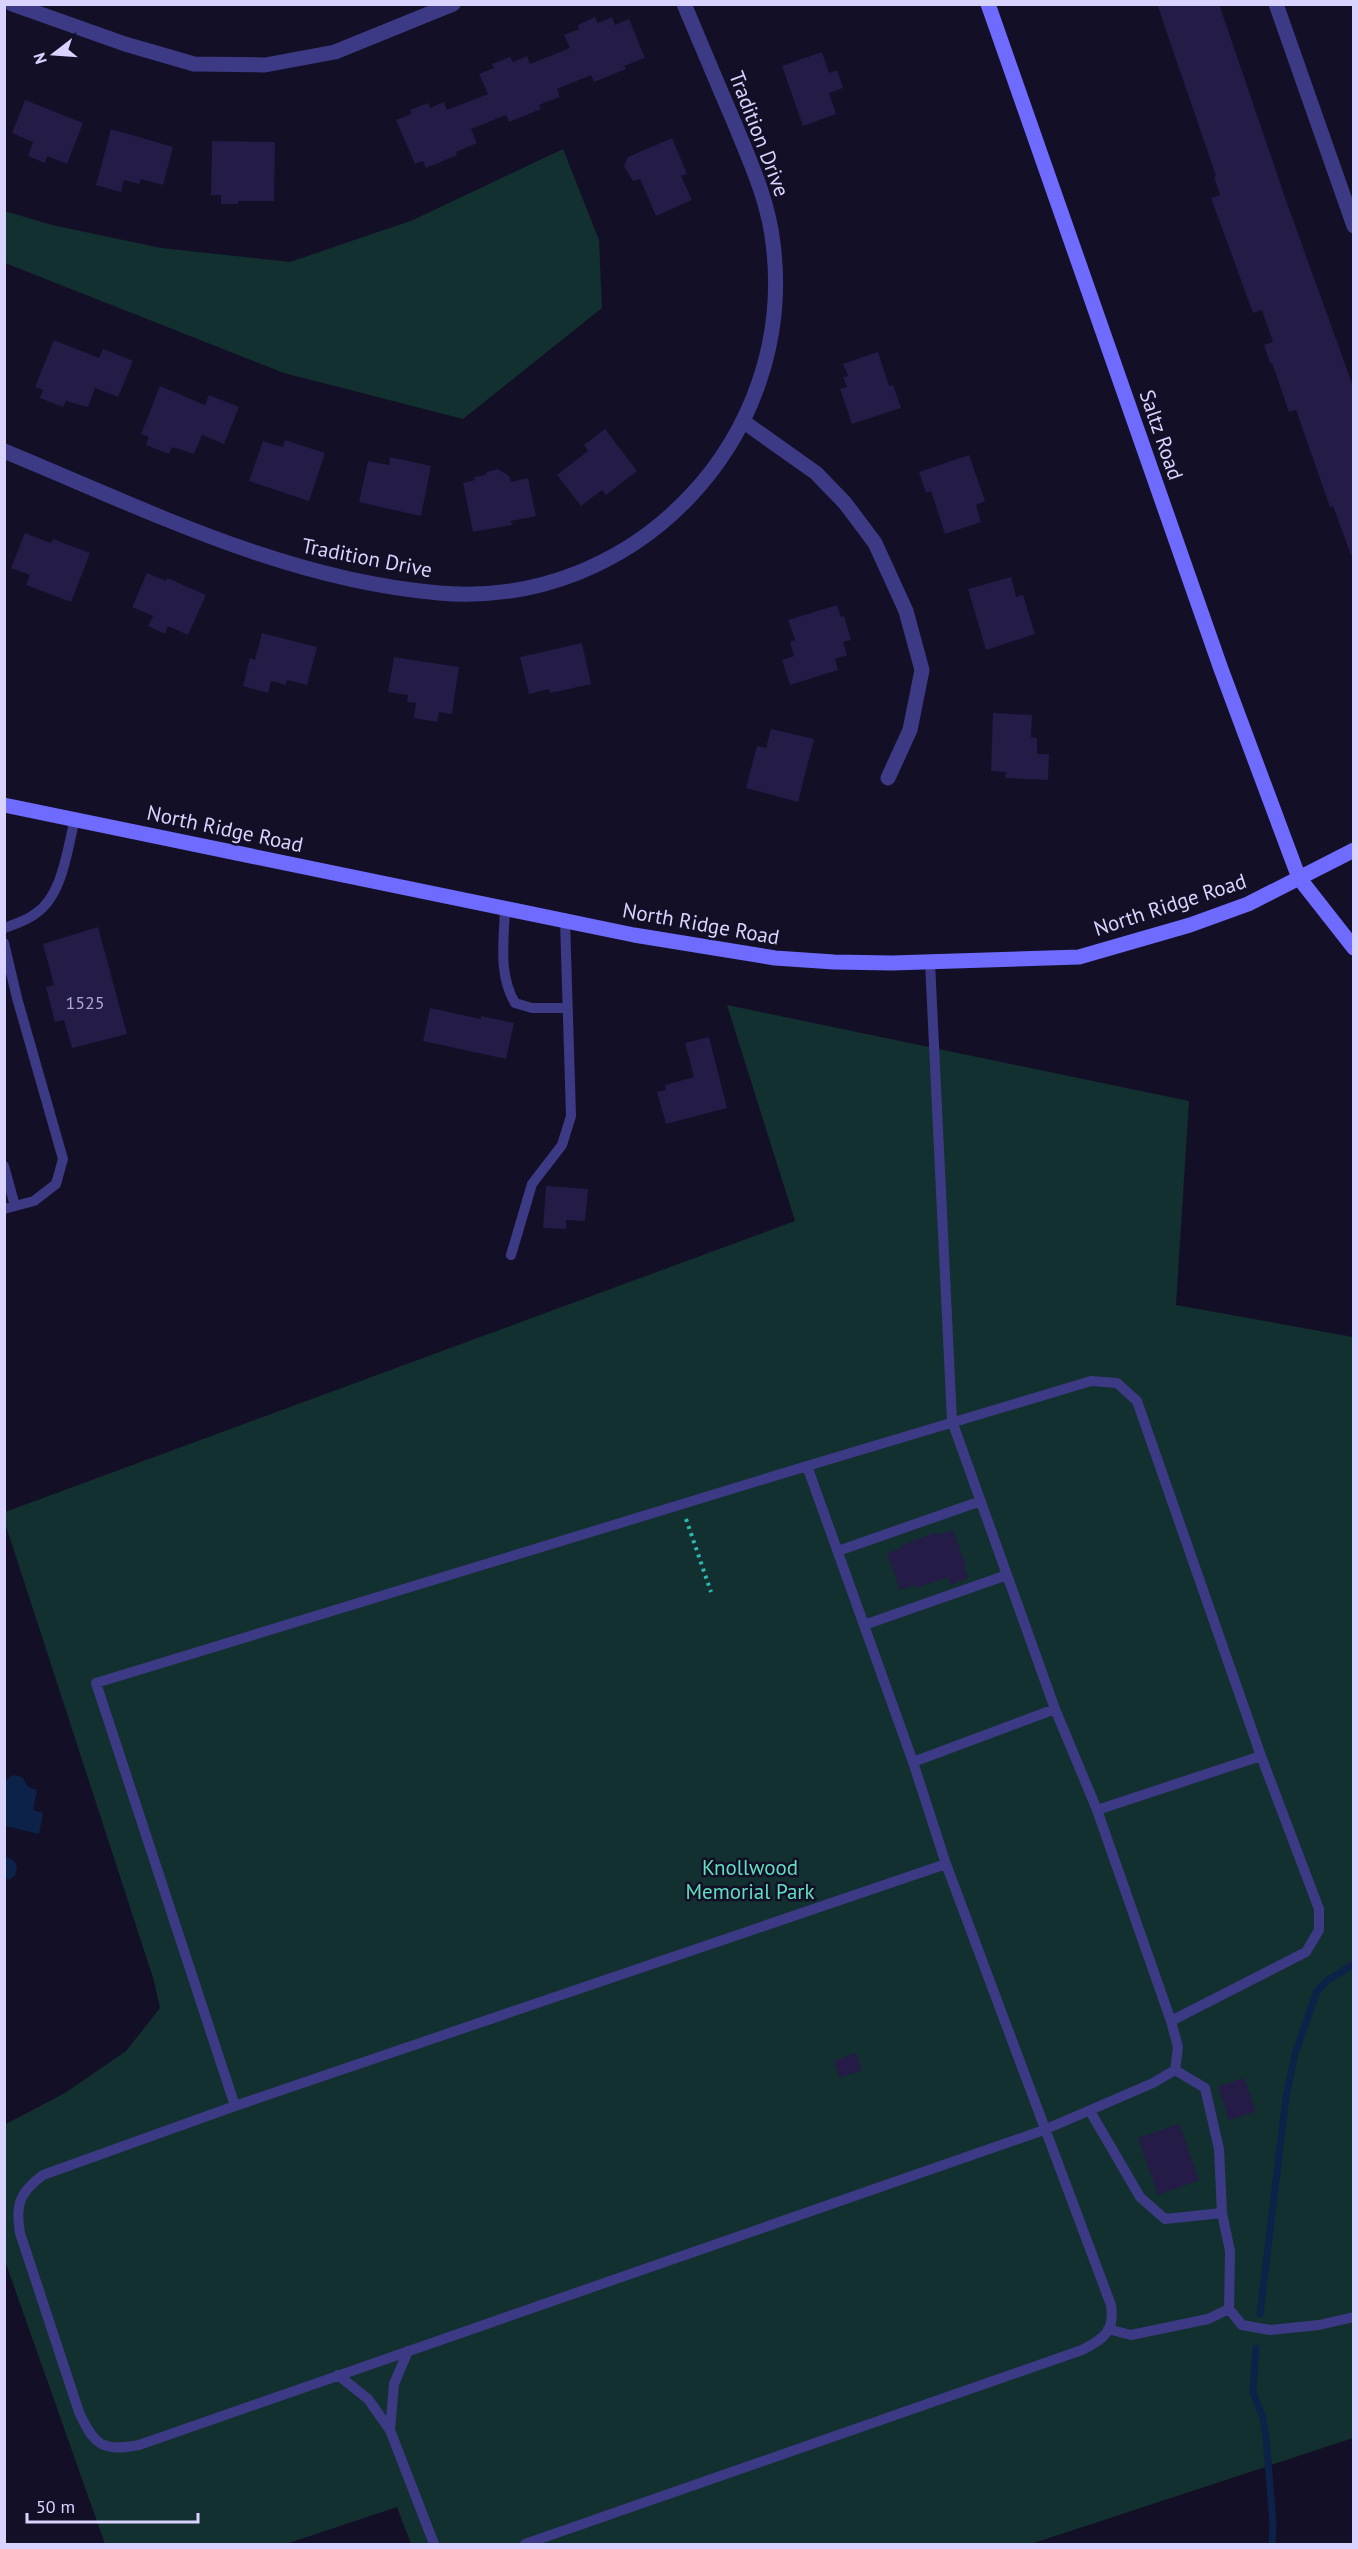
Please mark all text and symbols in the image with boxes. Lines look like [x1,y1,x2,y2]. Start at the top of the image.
north arrow [24,24,84,84]
text: N [29,50,51,66]
street label: Tradition Drive [723,67,796,200]
street label: Saltz Road [1133,386,1189,484]
street label: Tradition Drive [300,532,435,583]
street label: North Ridge Road [145,799,306,858]
street label: North Ridge Road [1090,867,1250,942]
street label: North Ridge Road [621,896,782,951]
house number: 1525 [65,991,105,1014]
park label: Knollwood Memorial Park [685,1854,815,1905]
scale bar [27,2486,198,2524]
text: 50 m [36,2495,75,2518]

